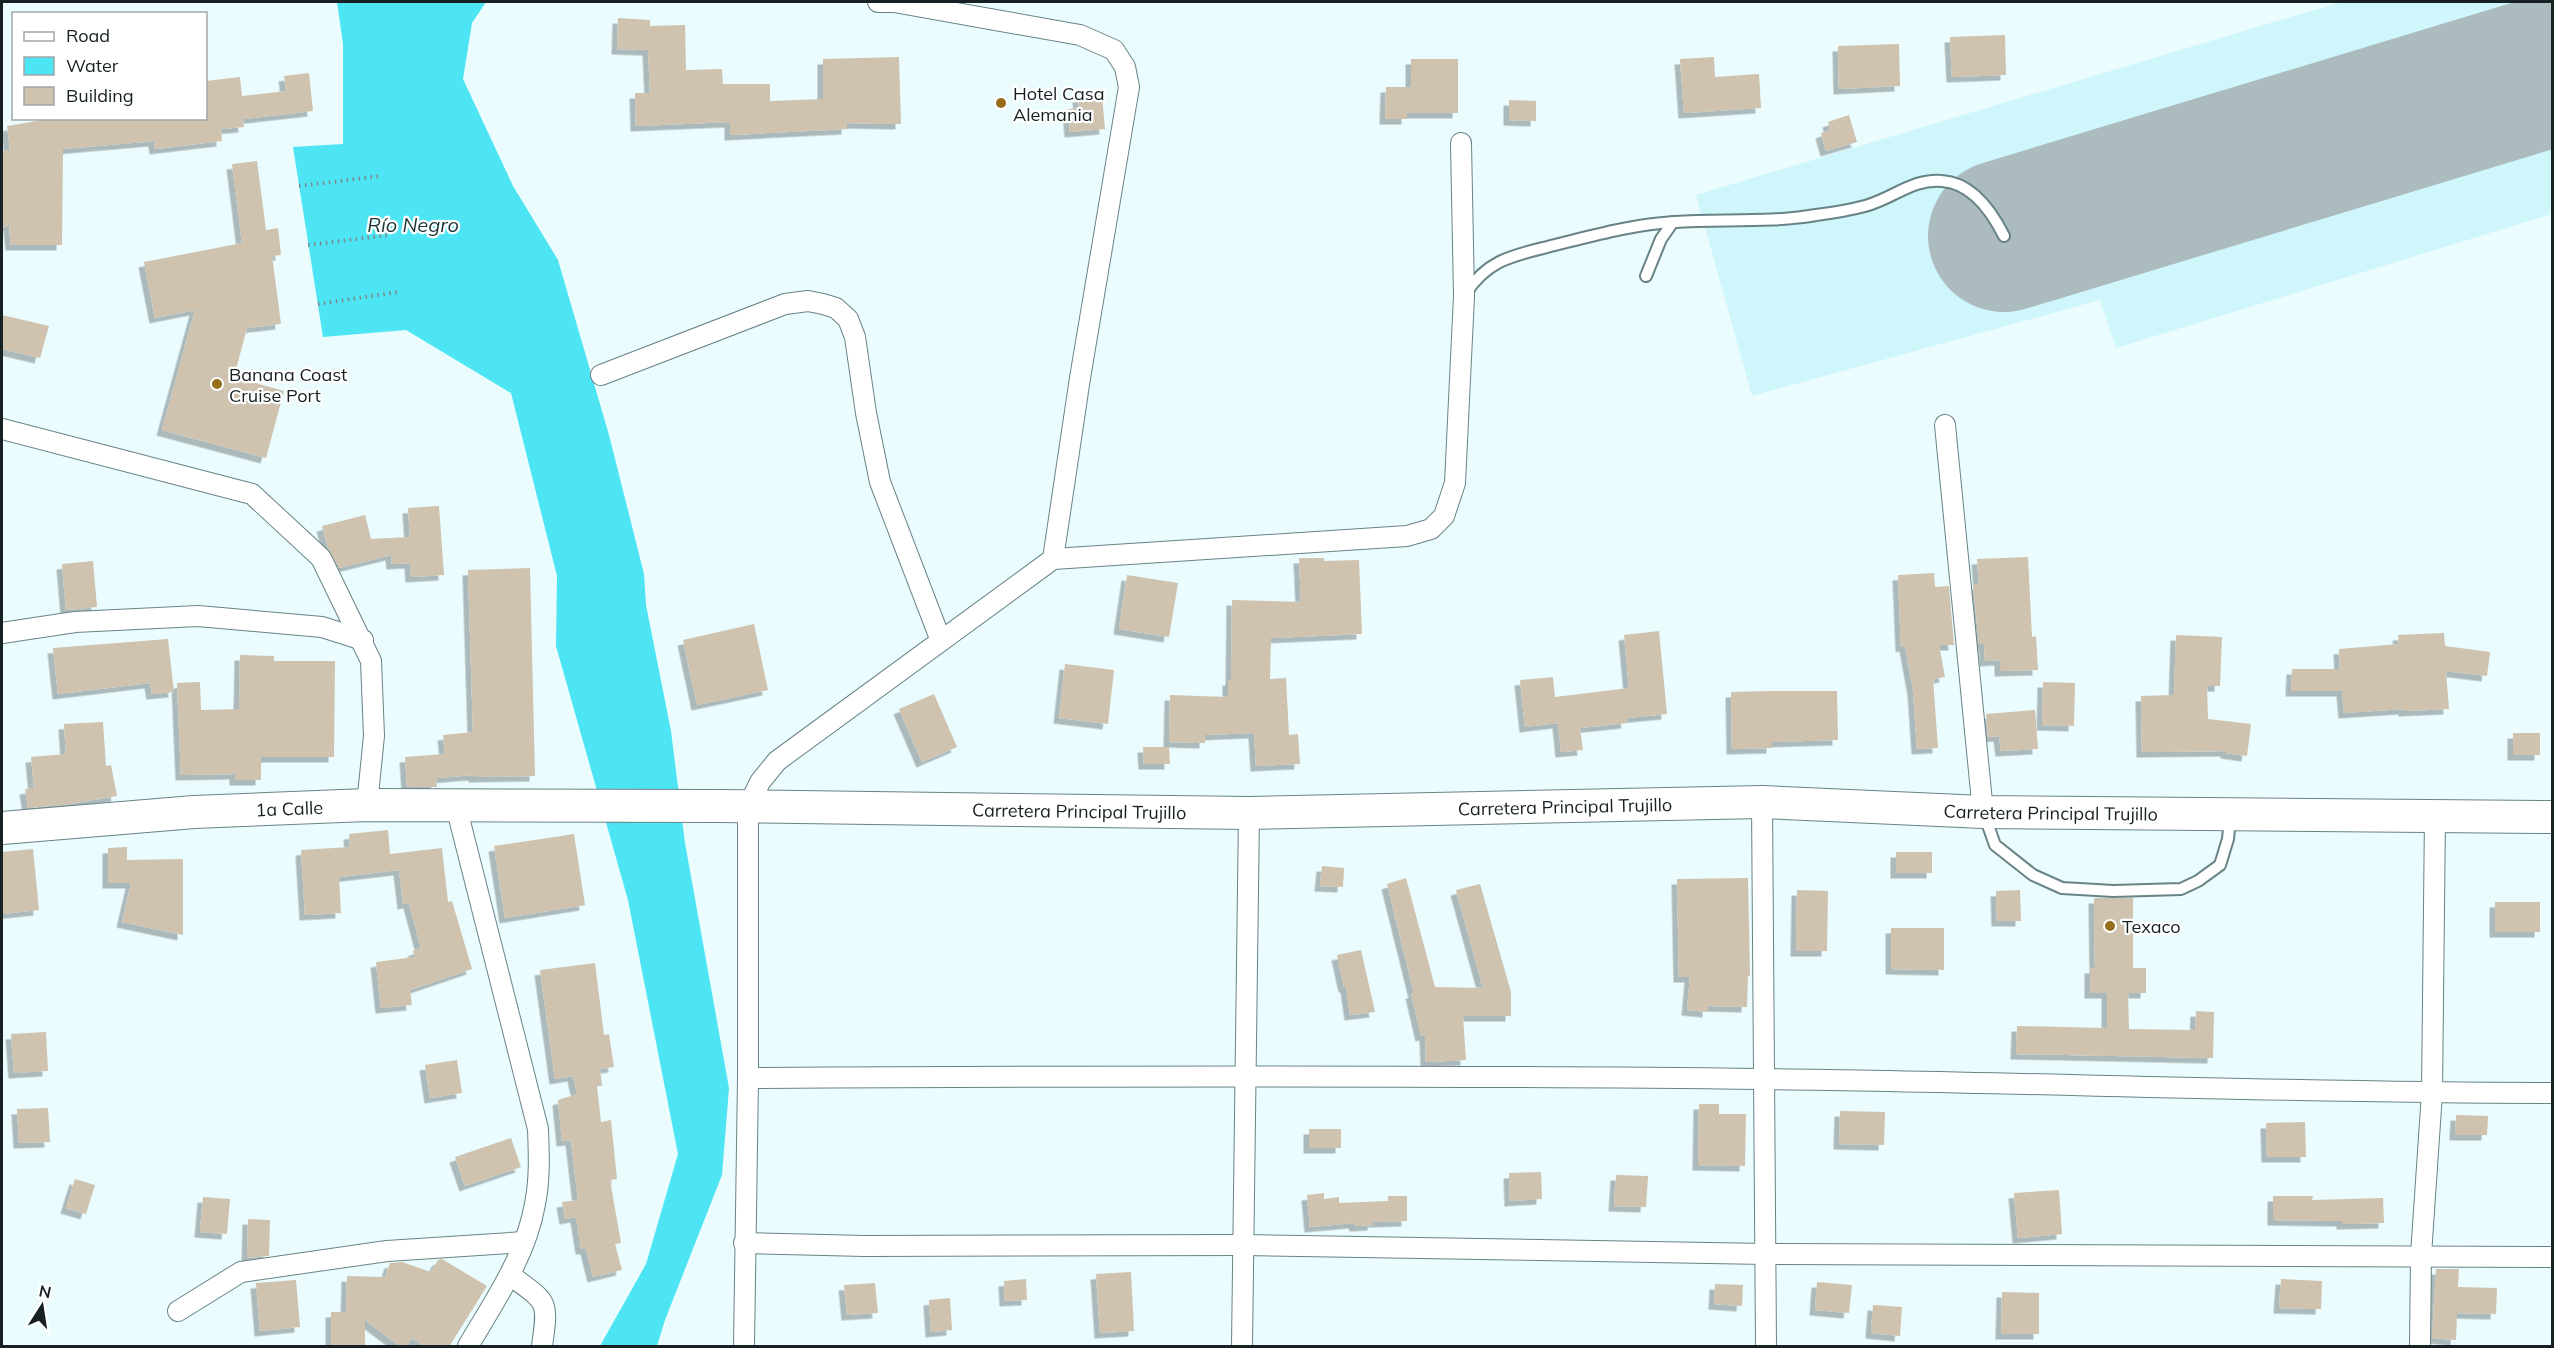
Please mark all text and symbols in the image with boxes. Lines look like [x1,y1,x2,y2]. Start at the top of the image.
legend [12,12,207,120]
text: Road [66,24,110,47]
text: Water [66,54,119,77]
place label: Hotel Casa Alemania [1013,82,1105,126]
text: Building [66,84,134,107]
marker: Hotel Casa Alemania [994,96,1008,110]
water label: Río Negro [367,212,459,237]
place label: Banana Coast Cruise Port [229,363,347,407]
marker: Banana Coast Cruise Port [210,377,224,391]
street label: Carretera Principal Trujillo [1458,792,1672,820]
street label: 1a Calle [255,795,323,821]
street label: Carretera Principal Trujillo [972,798,1186,824]
street label: Carretera Principal Trujillo [1943,799,2158,825]
place label: Texaco [2122,915,2181,938]
marker: Texaco [2103,919,2117,933]
north arrow [12,1276,72,1336]
text: N [37,1280,53,1302]

